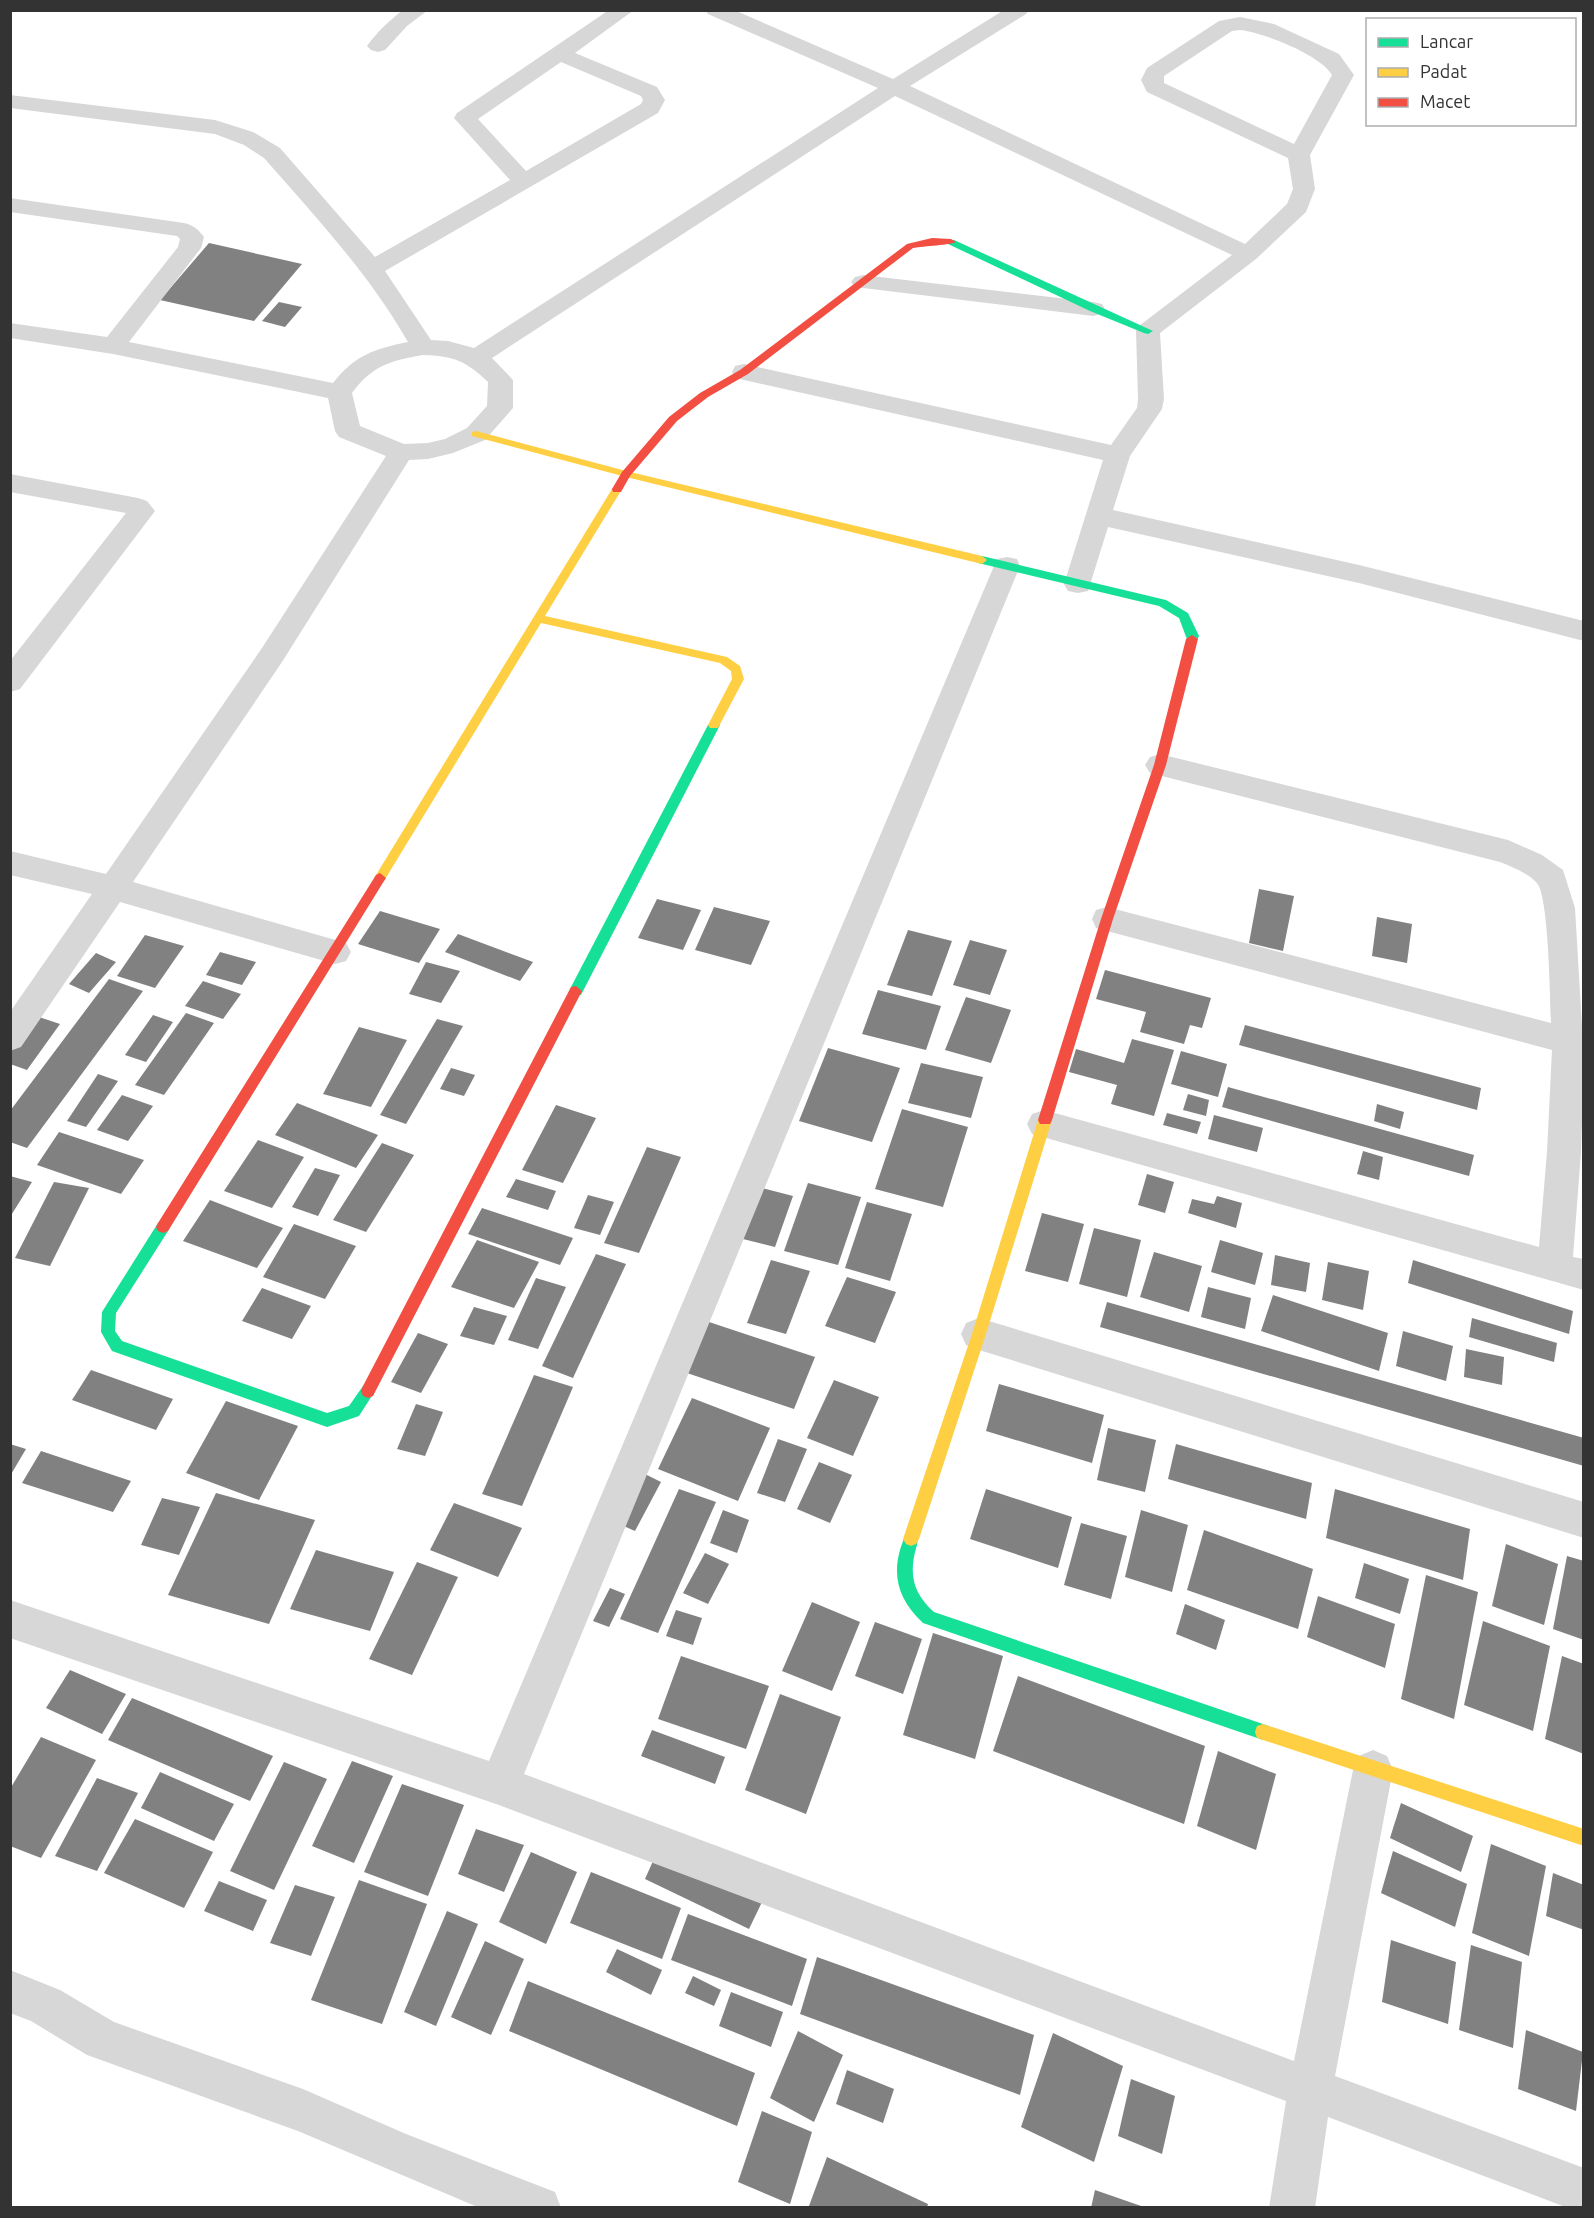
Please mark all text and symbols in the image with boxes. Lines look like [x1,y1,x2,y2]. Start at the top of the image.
legend [1366,18,1576,126]
text: Lancar [1420,31,1473,51]
text: Padat [1420,61,1467,81]
text: Macet [1420,91,1470,111]

